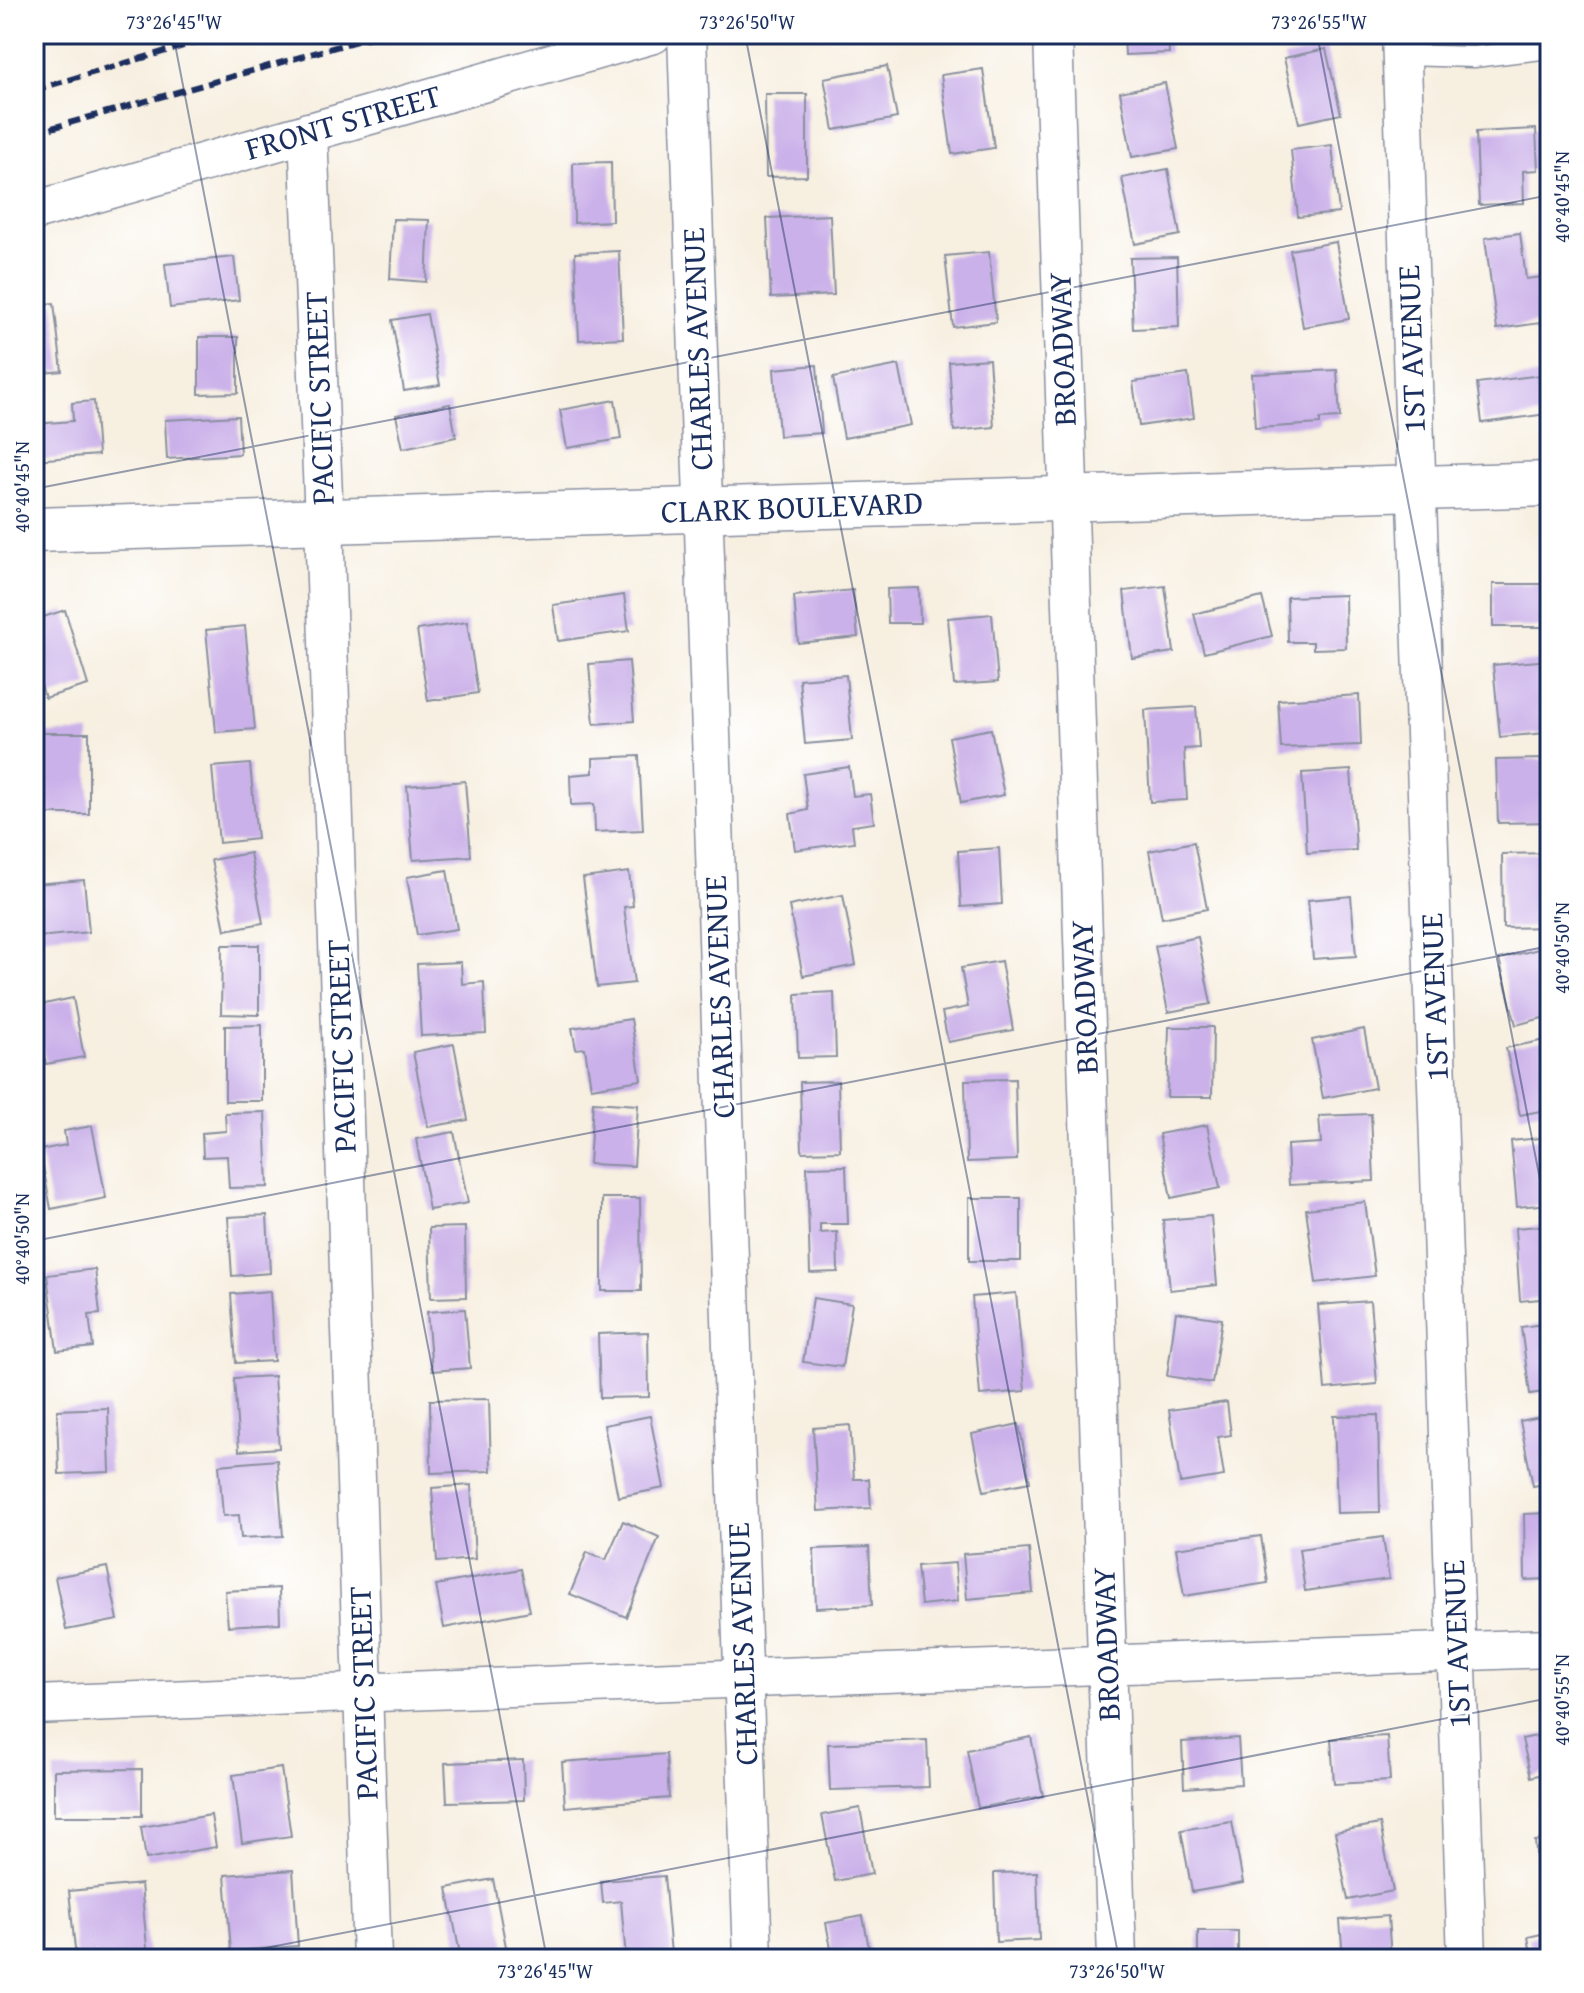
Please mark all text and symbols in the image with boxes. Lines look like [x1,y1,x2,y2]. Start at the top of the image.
text: 73°26'45"W [126,7,222,36]
text: 73°26'50"W [699,7,795,36]
text: 73°26'55"W [1271,7,1367,36]
street label: FRONT STREET [239,71,446,172]
text: 40°40'45"N [1547,151,1576,243]
street label: CHARLES AVENUE [669,227,724,471]
street label: 1ST AVENUE [1384,264,1437,434]
street label: BROADWAY [1035,271,1088,427]
street label: PACIFIC STREET [291,290,346,506]
text: 40°40'45"N [7,441,36,533]
street label: CLARK BOULEVARD [660,478,924,535]
street label: CHARLES AVENUE [691,875,746,1119]
text: 40°40'50"N [1547,902,1576,994]
street label: 1ST AVENUE [1407,912,1460,1082]
street label: BROADWAY [1057,919,1110,1075]
street label: PACIFIC STREET [313,938,368,1154]
text: 40°40'50"N [7,1193,36,1285]
street label: CHARLES AVENUE [714,1522,769,1766]
street label: 1ST AVENUE [1429,1559,1482,1729]
street label: BROADWAY [1079,1566,1132,1722]
street label: PACIFIC STREET [335,1585,390,1801]
text: 40°40'55"N [1547,1654,1576,1746]
text: 73°26'45"W [497,1956,593,1985]
text: 73°26'50"W [1069,1956,1165,1985]

